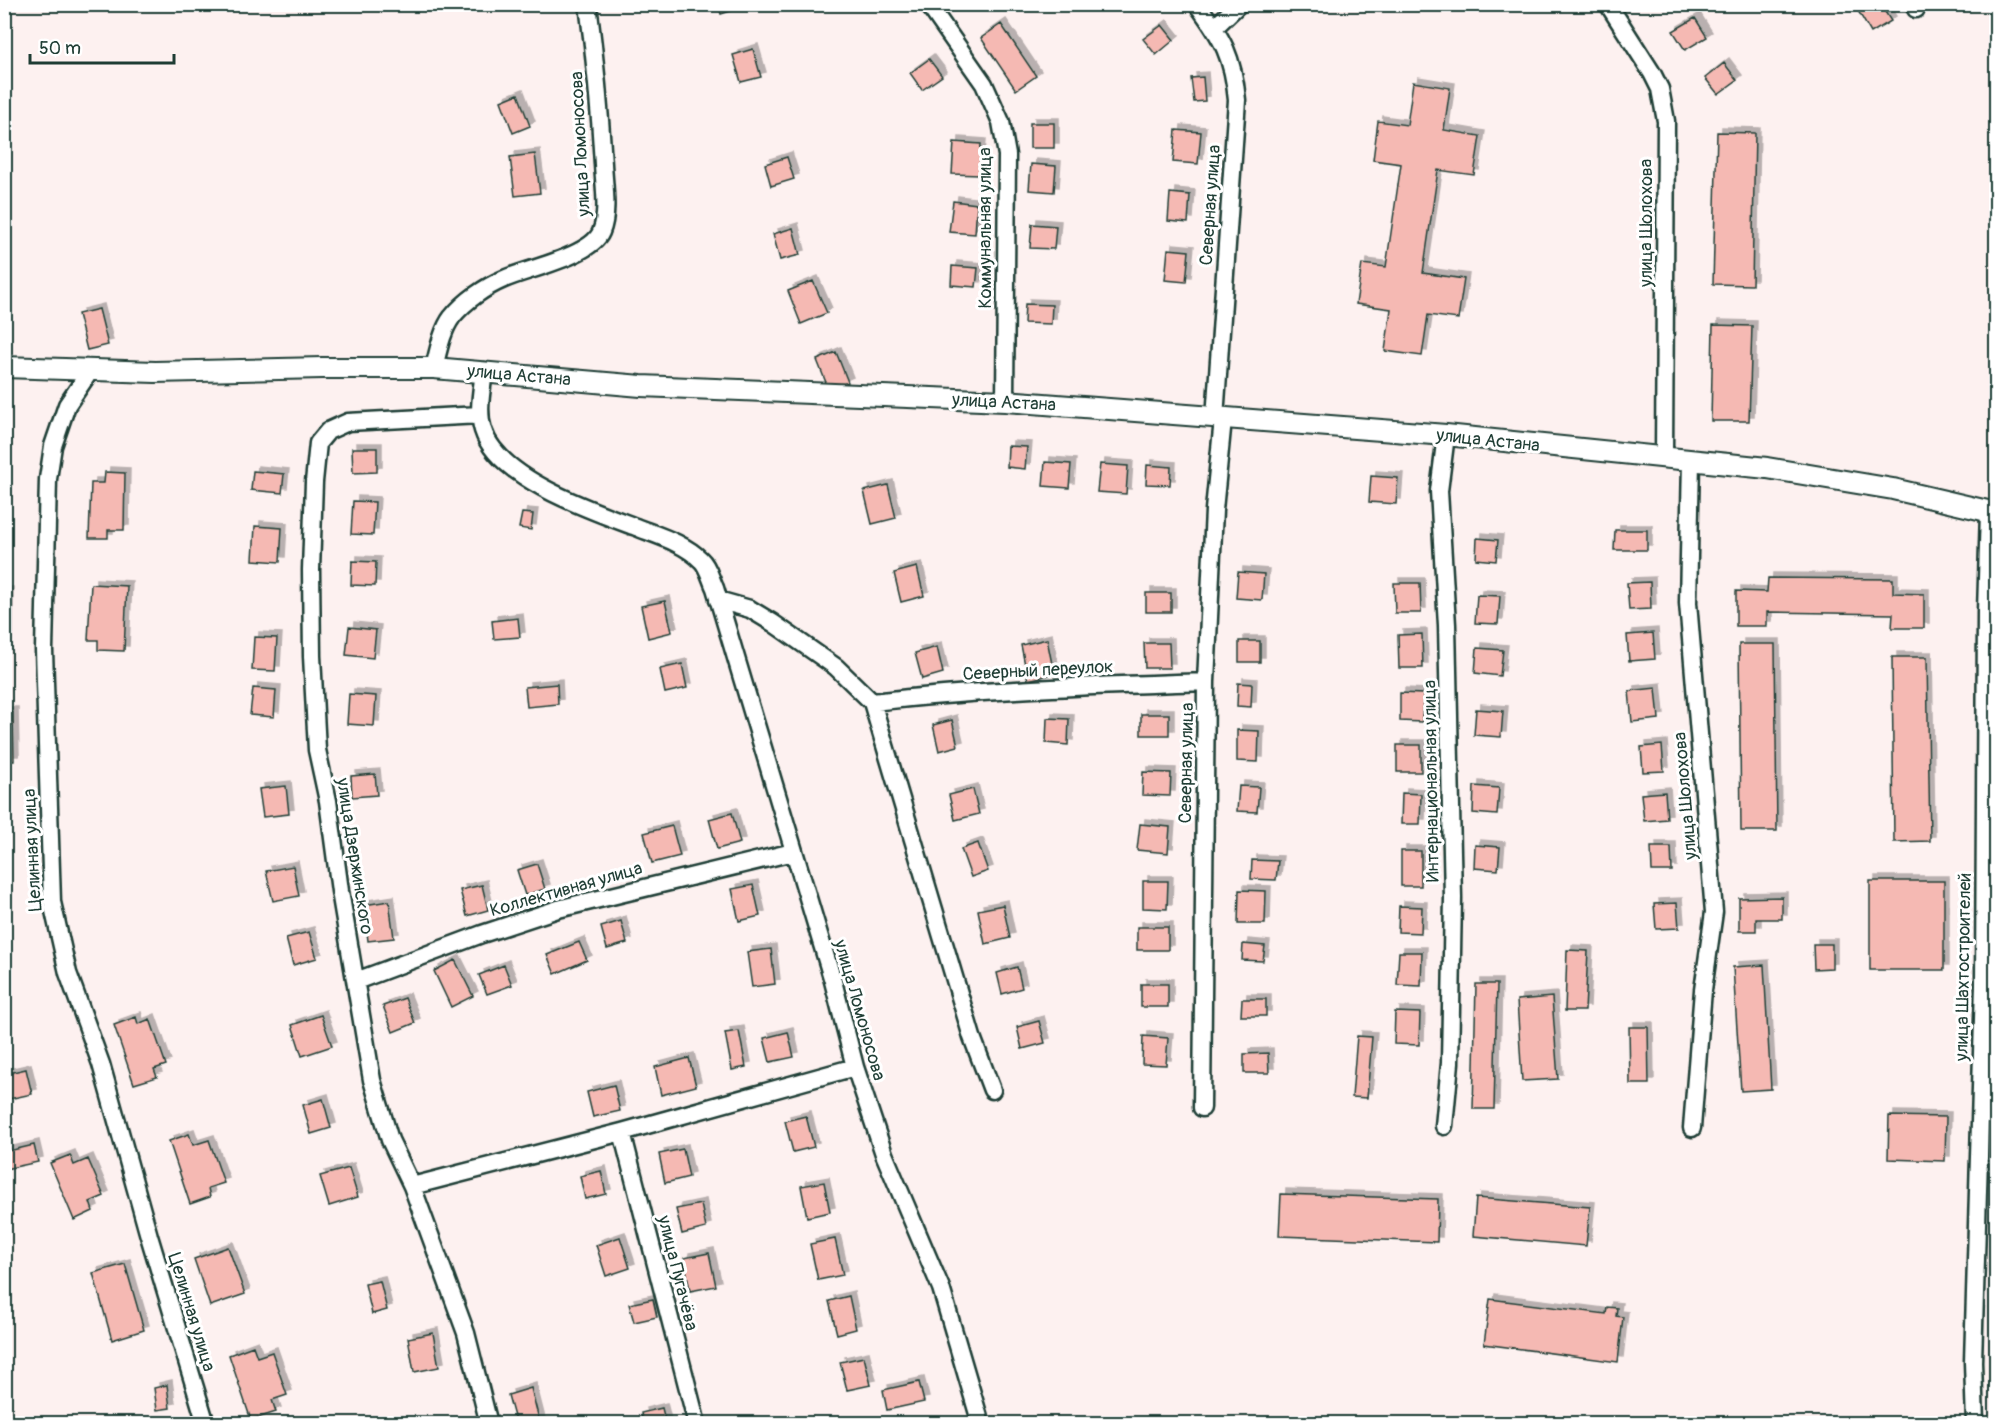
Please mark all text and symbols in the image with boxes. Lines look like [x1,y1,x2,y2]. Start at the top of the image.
scale bar [30,27,174,65]
text: 50 m [39,37,81,60]
street label: улица Ломоносова [565,71,596,218]
street label: Северная улица [1195,144,1226,266]
street label: Коммунальная улица [974,147,997,309]
street label: улица Шолохова [1635,159,1658,288]
street label: улица Астана [465,359,572,391]
street label: улица Астана [950,388,1056,417]
street label: улица Астана [1434,424,1541,457]
street label: Северный переулок [962,655,1114,686]
street label: Интернациональная улица [1418,680,1445,882]
street label: Северная улица [1174,702,1199,824]
street label: улица Шолохова [1668,731,1703,862]
street label: улица Дзержинского [331,775,378,936]
street label: Целинная улица [18,788,47,912]
street label: Коллективная улица [487,857,645,922]
street label: улица Шахтостроителей [1950,873,1977,1062]
street label: улица Ломоносова [828,936,891,1083]
street label: улица Пугачёва [652,1212,703,1333]
street label: Целинная улица [163,1250,220,1374]

